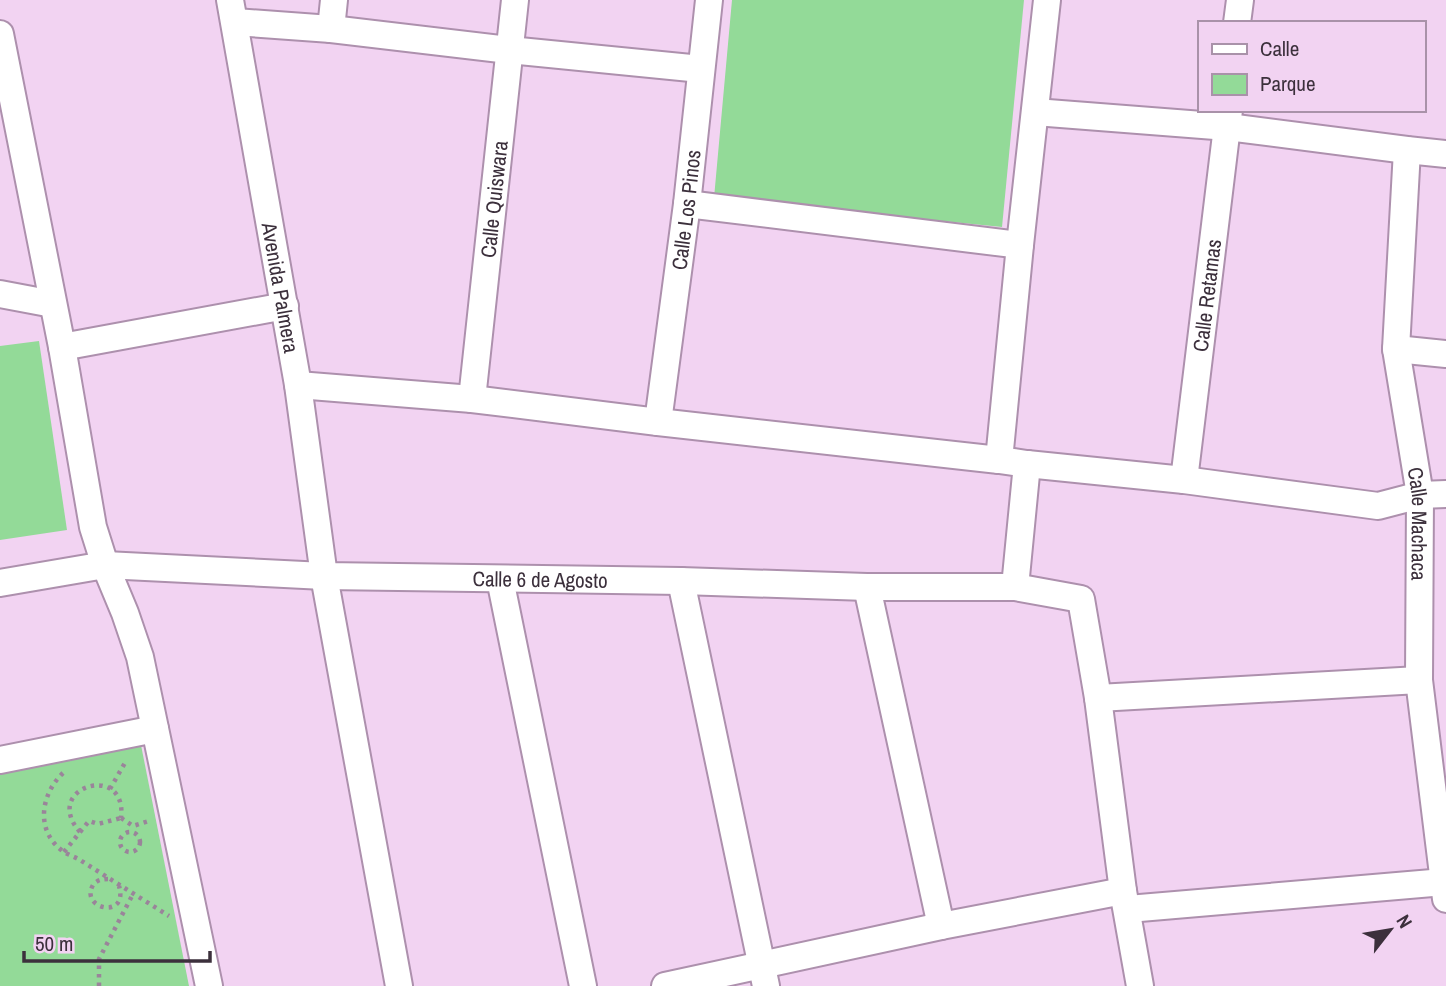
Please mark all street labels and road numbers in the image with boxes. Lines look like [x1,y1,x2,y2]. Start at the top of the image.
street label: Calle Quiswara [473,139,514,259]
street label: Calle Los Pinos [664,148,707,272]
street label: Avenida Palmera [255,219,307,355]
street label: Calle Retamas [1185,238,1228,353]
street label: Calle Machaca [1401,465,1435,581]
street label: Calle 6 de Agosto [472,564,608,594]

